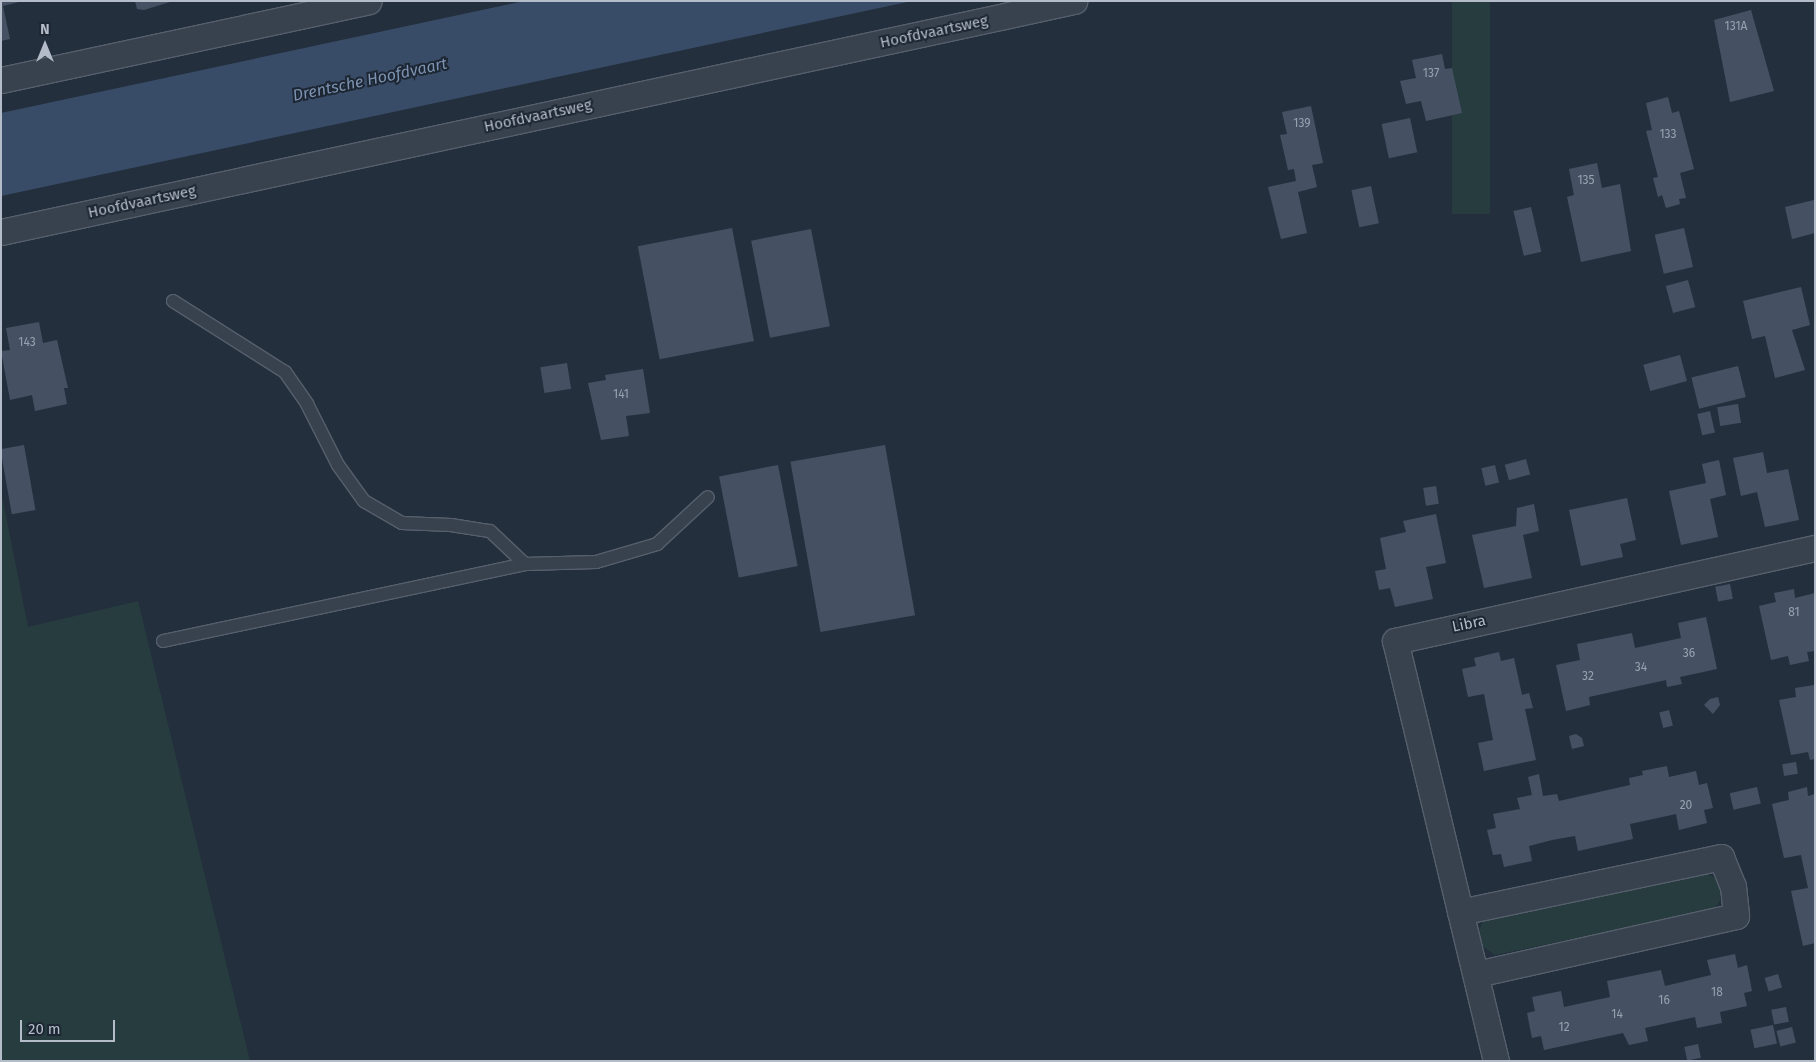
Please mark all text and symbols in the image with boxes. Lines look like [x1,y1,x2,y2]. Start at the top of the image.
street label: Hoofdvaartsweg [878,12,990,52]
north arrow [20,20,70,70]
house number: 131A [1725,20,1747,34]
text: N [40,21,50,38]
water label: Drentsche Hoofdvaart [291,54,449,106]
house number: 137 [1423,67,1439,81]
street label: Hoofdvaartsweg [482,96,594,136]
house number: 139 [1293,117,1311,131]
house number: 133 [1659,128,1677,142]
house number: 135 [1577,174,1595,188]
street label: Hoofdvaartsweg [86,182,198,222]
house number: 143 [18,336,36,350]
house number: 141 [613,388,629,402]
house number: 81 [1788,606,1800,620]
street label: Libra [1450,612,1488,636]
house number: 36 [1683,647,1695,661]
house number: 34 [1635,661,1647,675]
house number: 32 [1582,670,1594,684]
house number: 20 [1680,799,1692,813]
house number: 18 [1711,986,1723,1000]
house number: 16 [1658,994,1670,1008]
house number: 14 [1611,1008,1623,1022]
scale bar [22,1010,118,1042]
text: 20 m [28,1020,61,1038]
house number: 12 [1558,1021,1570,1035]

